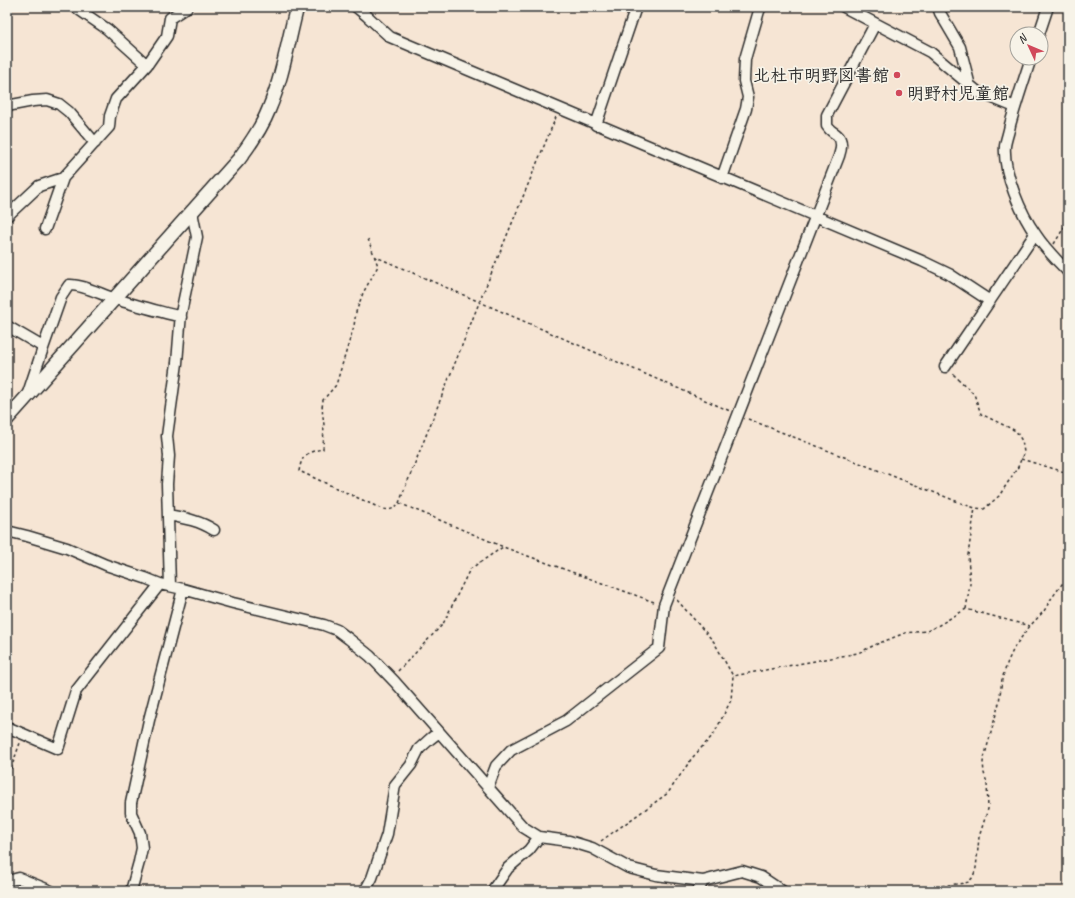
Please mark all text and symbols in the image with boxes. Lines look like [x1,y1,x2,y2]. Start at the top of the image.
north arrow [1009,26,1049,66]
text: N [1014,30,1031,46]
place label: 北杜市明野図書館 [753,65,889,86]
marker: 北杜市明野図書館 [892,70,902,80]
place label: 明野村児童館 [907,83,1009,104]
marker: 明野村児童館 [894,88,904,98]

